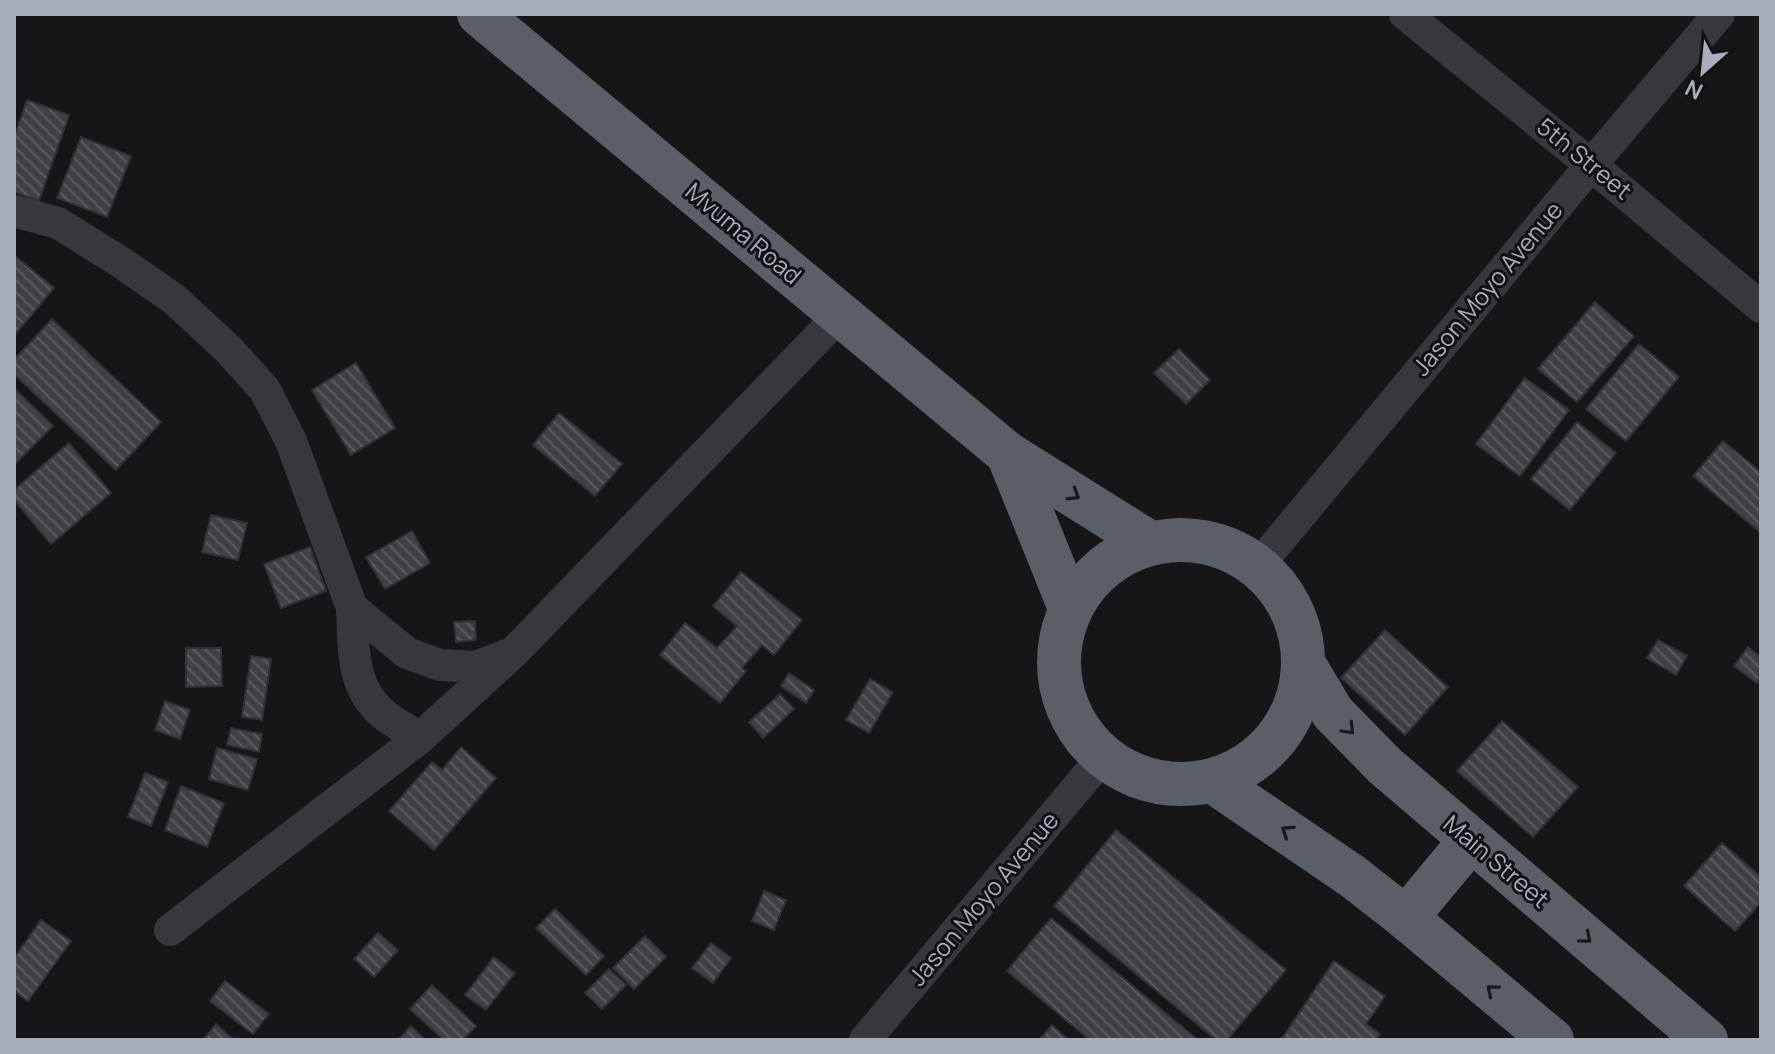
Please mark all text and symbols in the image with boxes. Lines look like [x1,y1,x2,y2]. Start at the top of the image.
north arrow [1663,32,1743,112]
text: N [1680,73,1708,107]
street label: 5th Street [1531,109,1639,206]
street label: Mvuma Road [679,175,809,291]
street label: Jason Moyo Avenue [1404,194,1569,382]
one-way arrow [1065,486,1080,501]
one-way arrow [1340,720,1354,735]
street label: Jason Moyo Avenue [900,804,1065,992]
street label: Main Street [1437,807,1557,915]
one-way arrow [1281,826,1295,841]
one-way arrow [1577,928,1591,943]
one-way arrow [1487,985,1501,1000]

